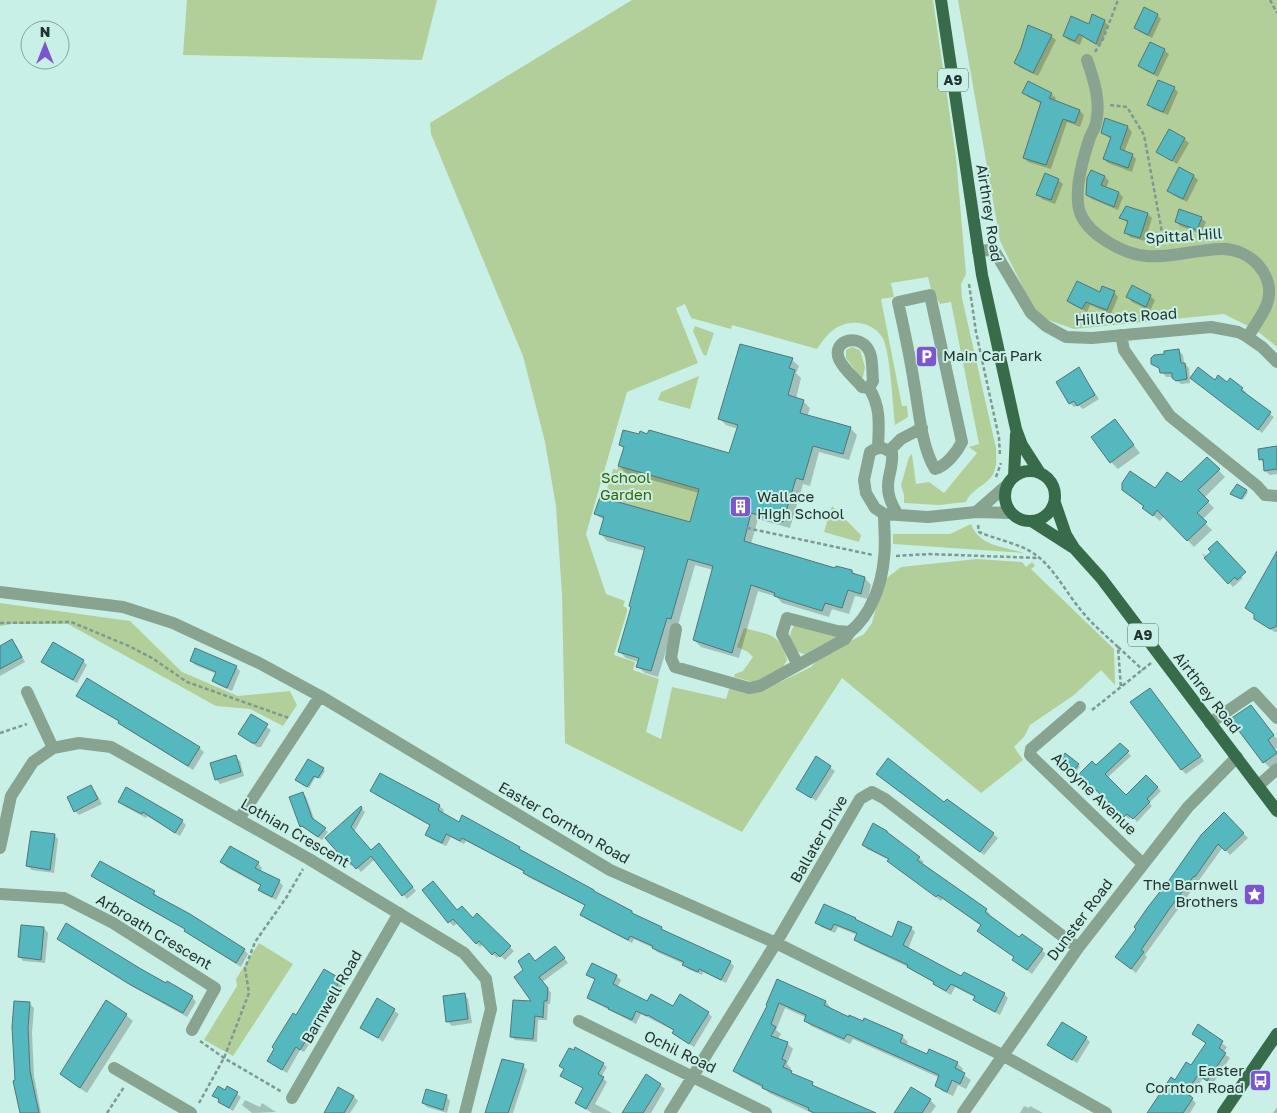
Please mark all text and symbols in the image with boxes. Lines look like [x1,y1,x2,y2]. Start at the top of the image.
north arrow [20,20,70,70]
text: N [40,23,50,40]
road number: A9 [938,68,968,92]
street label: Airthrey Road [973,163,1007,263]
street label: Spittal Hill [1145,223,1223,247]
street label: Hillfoots Road [1074,303,1178,329]
parking icon: Main Car Park [915,344,939,368]
place label: Main Car Park [943,346,1043,364]
park label: School Garden [600,468,652,503]
place label: Wallace High School [757,487,845,522]
building icon: Wallace High School [729,494,753,518]
road number: A9 [1128,624,1158,646]
street label: Airthrey Road [1170,648,1245,737]
street label: Aboyne Avenue [1049,748,1141,839]
street label: Easter Cornton Road [496,777,633,867]
street label: Ballater Drive [786,791,851,885]
street label: Lothian Crescent [238,794,353,871]
street label: Dunster Road [1043,875,1116,964]
place label: The Barnwell Brothers [1143,875,1238,910]
place icon: The Barnwell Brothers [1242,882,1266,906]
street label: Arbroath Crescent [93,890,216,973]
street label: Barnwell Road [297,947,365,1046]
street label: Ochil Road [642,1026,719,1076]
place label: Easter Cornton Road [1145,1061,1244,1096]
bus stop icon: Easter Cornton Road [1248,1068,1272,1092]

